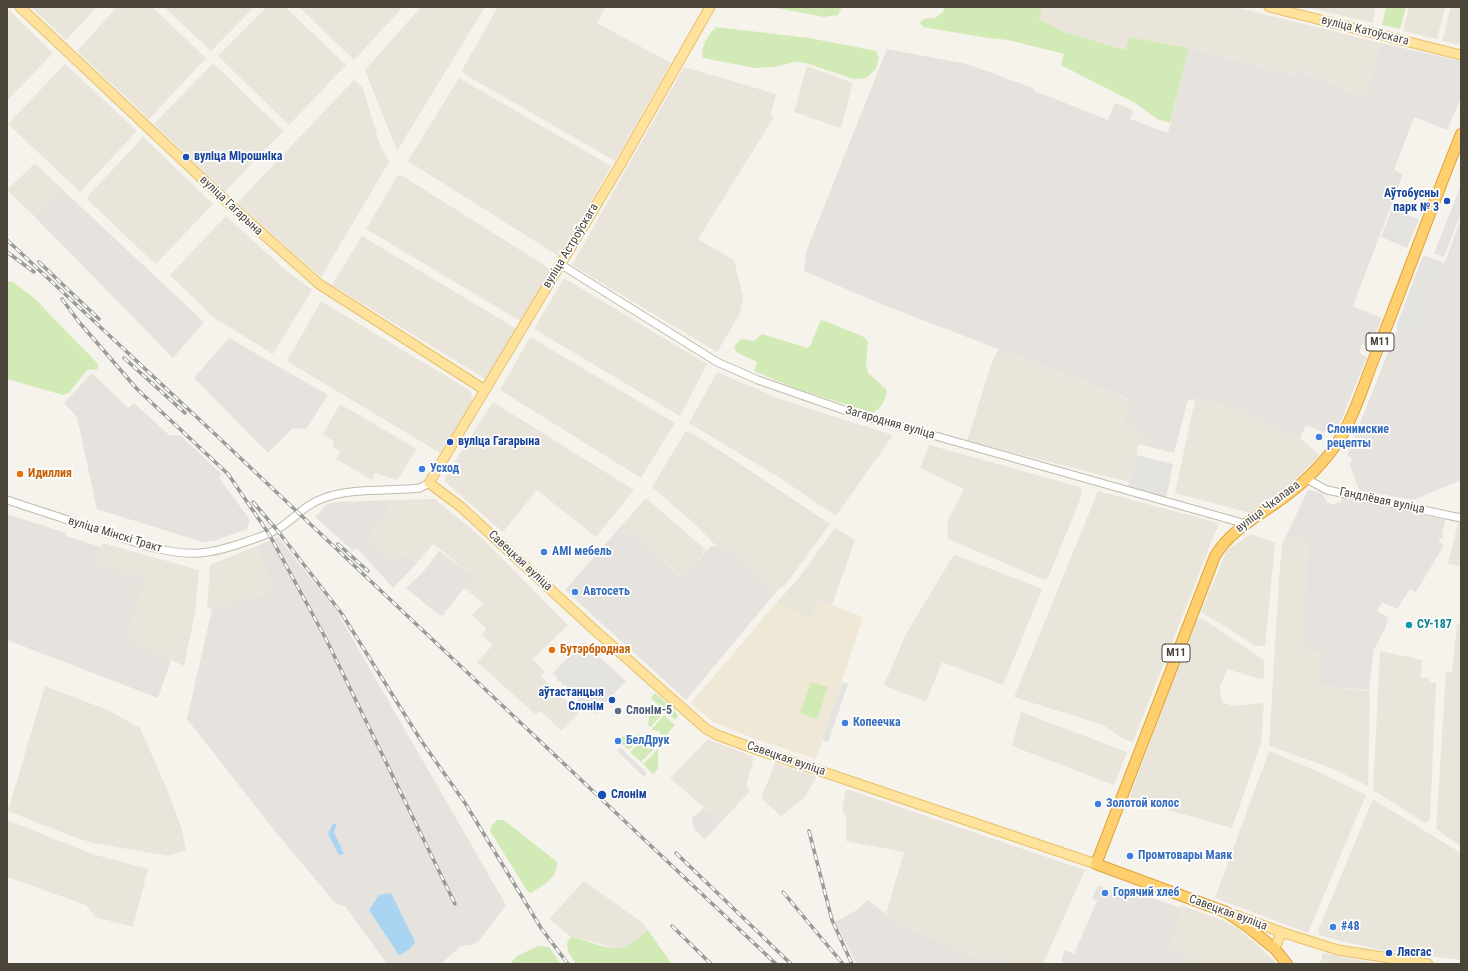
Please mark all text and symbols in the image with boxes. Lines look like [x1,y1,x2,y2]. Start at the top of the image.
street label: вуліца Катоўскага [1320,13,1410,49]
place label: вуліца Мірошніка [194,150,282,164]
marker: вуліца Мірошніка [181,152,191,162]
street label: вуліца Гагарына [197,173,265,239]
place label: Аўтобусны парк № 3 [1384,187,1439,215]
marker: Аўтобусны парк № 3 [1442,196,1452,206]
street label: вуліца Астроўскага [540,201,602,291]
road number: М11 [1366,333,1394,351]
street label: Загародняя вуліца [844,403,936,443]
place label: Слонимские рецепты [1327,423,1389,451]
marker: Слонимские рецепты [1314,432,1324,442]
place label: вуліца Гагарына [458,435,540,449]
marker: вуліца Гагарына [445,437,455,447]
place label: Усход [430,462,459,476]
marker: Усход [417,464,427,474]
place label: Идиллия [28,467,72,481]
marker: Идиллия [15,469,25,479]
street label: вуліца Чкалава [1233,478,1303,536]
street label: Гандлёвая вуліца [1338,485,1426,517]
street label: вуліца Мінскі Тракт [66,514,164,556]
street label: Савецкая вуліца [485,528,555,594]
place label: AMI мебель [552,545,612,559]
marker: AMI мебель [539,547,549,557]
place label: Автосеть [583,585,630,599]
marker: Автосеть [570,587,580,597]
place label: СУ-187 [1417,618,1452,632]
marker: СУ-187 [1404,620,1414,630]
place label: Бутэрбродная [560,643,630,657]
road number: М11 [1162,644,1190,662]
marker: Бутэрбродная [547,645,557,655]
place label: аўтастанцыя Слонім [538,686,604,714]
marker: аўтастанцыя Слонім [607,695,617,705]
place label: Слонім-5 [626,704,672,718]
marker: Слонім-5 [613,706,623,716]
place label: Копеечка [853,716,901,730]
marker: Копеечка [840,718,850,728]
place label: БелДрук [626,734,669,748]
marker: БелДрук [613,736,623,746]
street label: Савецкая вуліца [745,739,827,779]
place label: Слонім [611,788,647,802]
marker: Слонім [596,789,608,801]
place label: Золотой колос [1106,797,1179,811]
marker: Золотой колос [1093,799,1103,809]
place label: Промтовары Маяк [1138,849,1232,863]
marker: Промтовары Маяк [1125,851,1135,861]
place label: Горячий хлеб [1113,886,1180,900]
marker: Горячий хлеб [1100,888,1110,898]
street label: Савецкая вуліца [1187,892,1269,934]
place label: #48 [1341,920,1359,934]
marker: #48 [1328,922,1338,932]
place label: Лясгас [1397,946,1431,960]
marker: Лясгас [1384,948,1394,958]

